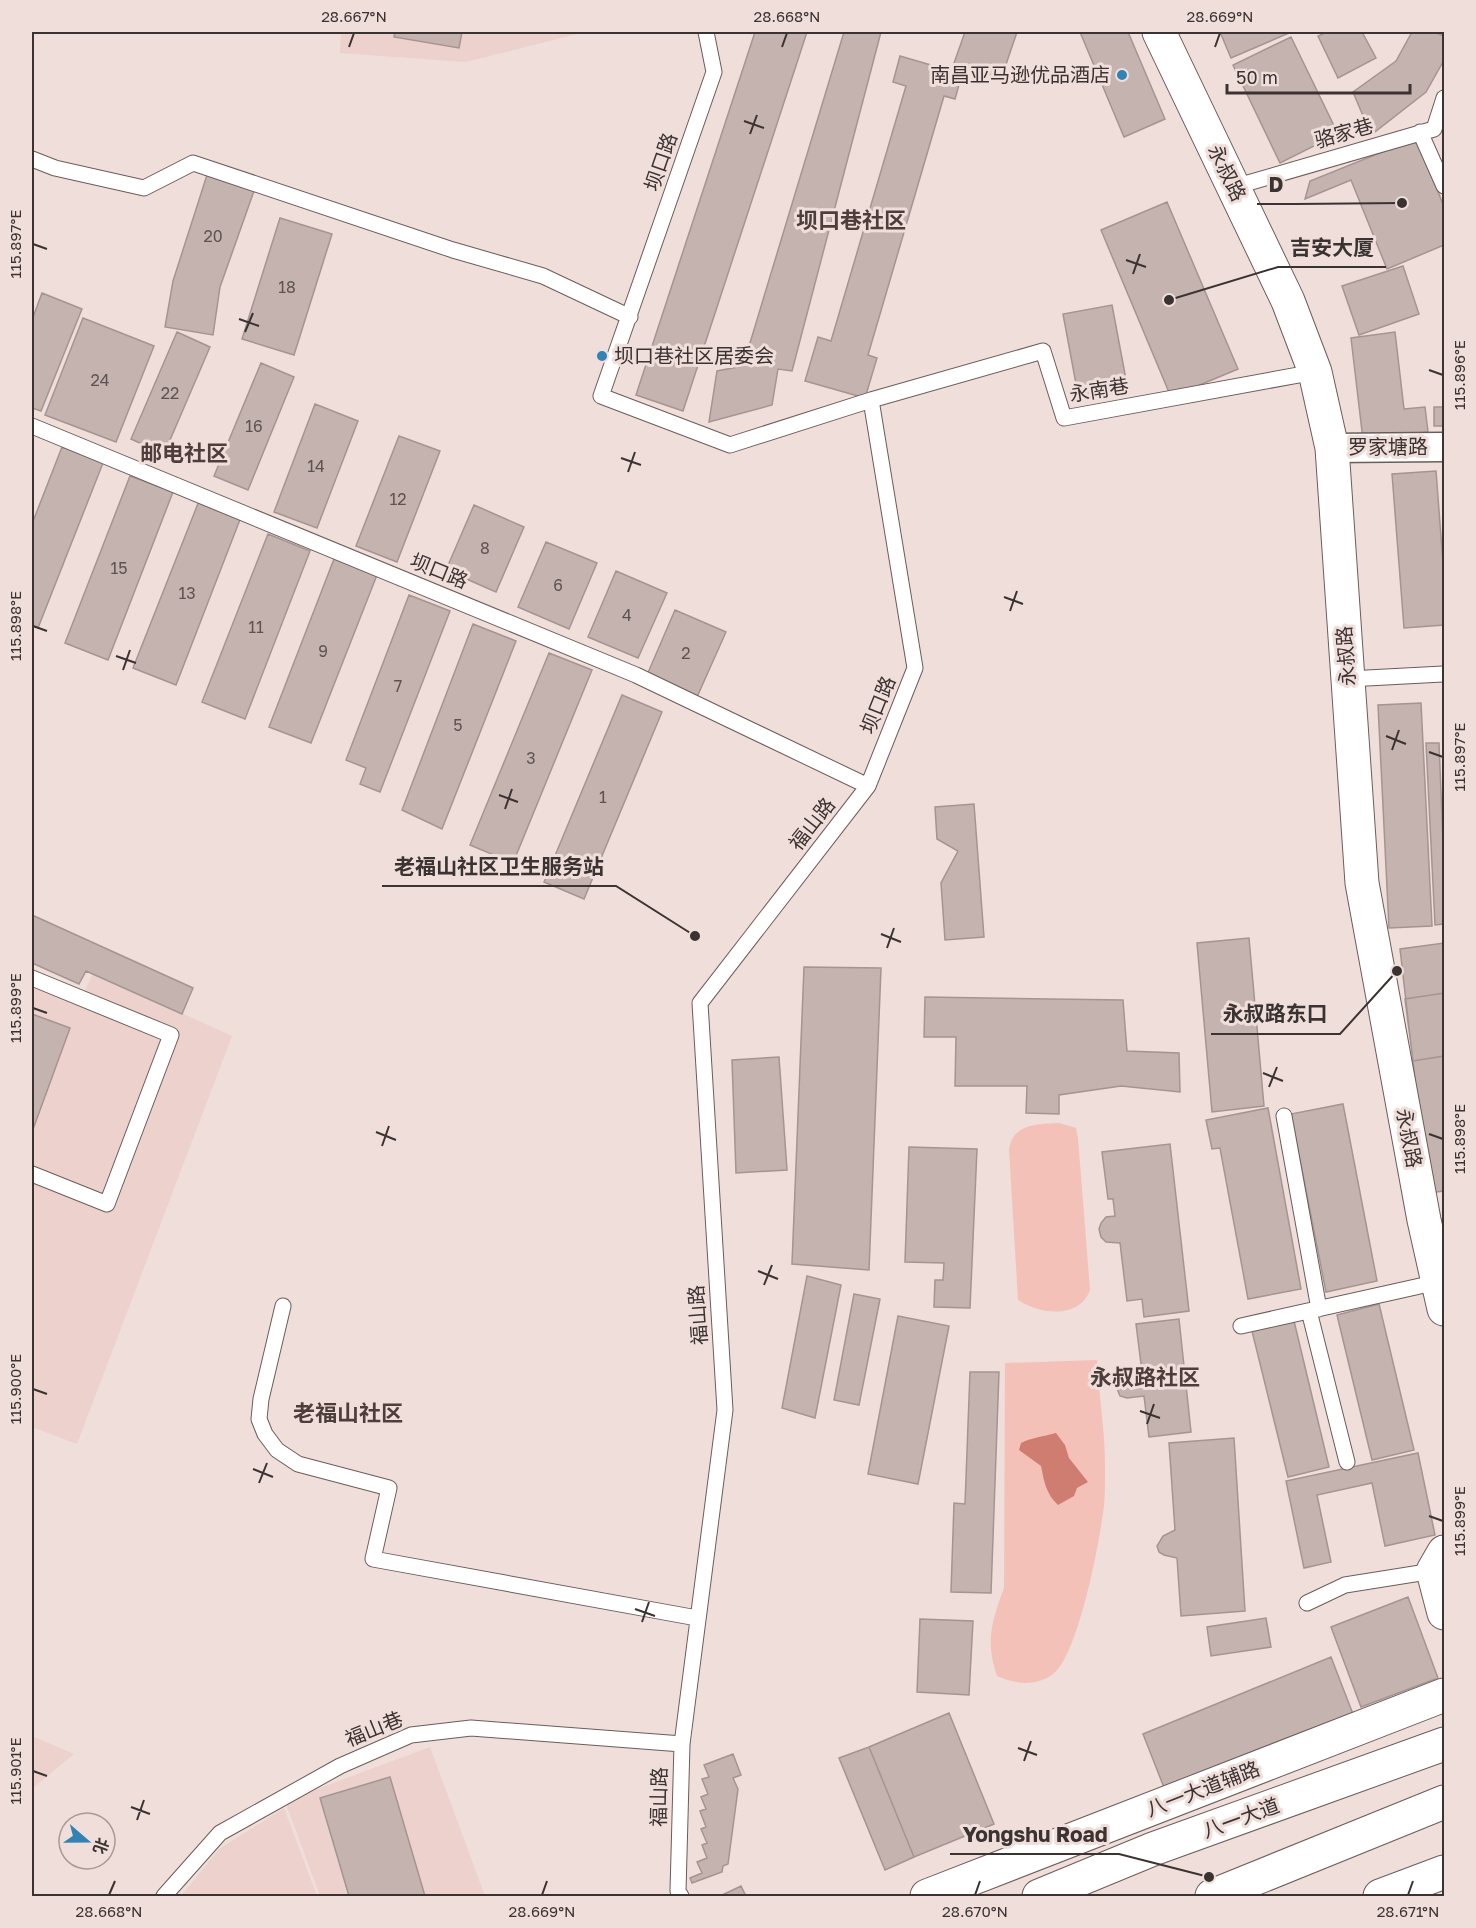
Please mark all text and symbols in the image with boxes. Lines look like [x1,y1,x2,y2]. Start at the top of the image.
text: 28.667°N [321,7,387,25]
text: 28.668°N [754,7,820,25]
text: 28.669°N [1187,7,1253,25]
scale bar [1227,57,1410,95]
place label: 南昌亚马逊优品酒店 [930,62,1110,86]
text: 50 m [1236,66,1278,88]
marker: 南昌亚马逊优品酒店 [1115,68,1129,82]
street label: 骆家巷 [1312,112,1376,152]
street label: 坝口路 [639,129,681,194]
street label: 永叔路 [1204,140,1252,205]
callout: D [1257,165,1296,204]
text: D [1268,171,1284,197]
district label: 坝口巷社区 [796,206,906,233]
text: 115.897°E [6,210,24,278]
house number: 20 [203,226,223,246]
callout: 吉安大厦 [1278,228,1386,267]
text: 吉安大厦 [1290,234,1374,260]
house number: 18 [278,277,296,297]
text: 115.896°E [1450,340,1468,410]
place label: 坝口巷社区居委会 [614,343,774,367]
marker: 坝口巷社区居委会 [595,349,609,363]
house number: 24 [90,370,110,390]
street label: 永南巷 [1067,372,1130,406]
house number: 22 [161,383,179,403]
house number: 16 [245,416,263,436]
street label: 罗家塘路 [1348,434,1428,458]
district label: 邮电社区 [140,439,228,466]
house number: 14 [307,456,325,476]
house number: 12 [389,489,407,509]
house number: 8 [480,538,490,558]
street label: 坝口路 [407,548,472,592]
house number: 15 [110,558,128,578]
house number: 6 [553,575,563,595]
house number: 13 [178,583,196,603]
text: 115.898°E [6,591,24,661]
house number: 4 [622,605,632,625]
house number: 11 [248,617,264,637]
street label: 永叔路 [1331,625,1359,687]
house number: 9 [318,641,328,661]
house number: 2 [681,643,691,663]
street label: 坝口路 [855,672,899,737]
house number: 7 [394,676,402,696]
house number: 5 [453,715,463,735]
text: 115.897°E [1450,723,1468,791]
house number: 3 [526,748,536,768]
house number: 1 [599,787,607,807]
street label: 福山路 [783,792,839,854]
callout: 老福山社区卫生服务站 [382,847,616,886]
text: 老福山社区卫生服务站 [394,853,604,879]
text: 115.899°E [6,973,24,1043]
callout: 永叔路东口 [1211,995,1340,1034]
text: 永叔路东口 [1223,1000,1328,1026]
text: 115.898°E [1450,1104,1468,1174]
street label: 永叔路 [1392,1106,1427,1170]
street label: 福山路 [683,1284,711,1346]
text: 115.900°E [6,1354,24,1424]
district label: 永叔路社区 [1090,1363,1200,1390]
district label: 老福山社区 [293,1399,403,1426]
text: 115.899°E [1450,1486,1468,1556]
street label: 福山巷 [341,1706,406,1750]
text: 115.901°E [6,1737,24,1805]
street label: 八一大道辅路 [1143,1756,1263,1822]
street label: 福山路 [645,1767,671,1827]
street label: 八一大道 [1199,1793,1283,1843]
north arrow [57,1811,117,1871]
callout: Yongshu Road [950,1815,1119,1854]
text: Yongshu Road [962,1821,1108,1847]
text: 北 [89,1835,113,1857]
text: 28.668°N [76,1902,142,1920]
text: 28.669°N [509,1902,575,1920]
text: 28.670°N [942,1902,1008,1920]
text: 28.671°N [1377,1902,1439,1920]

